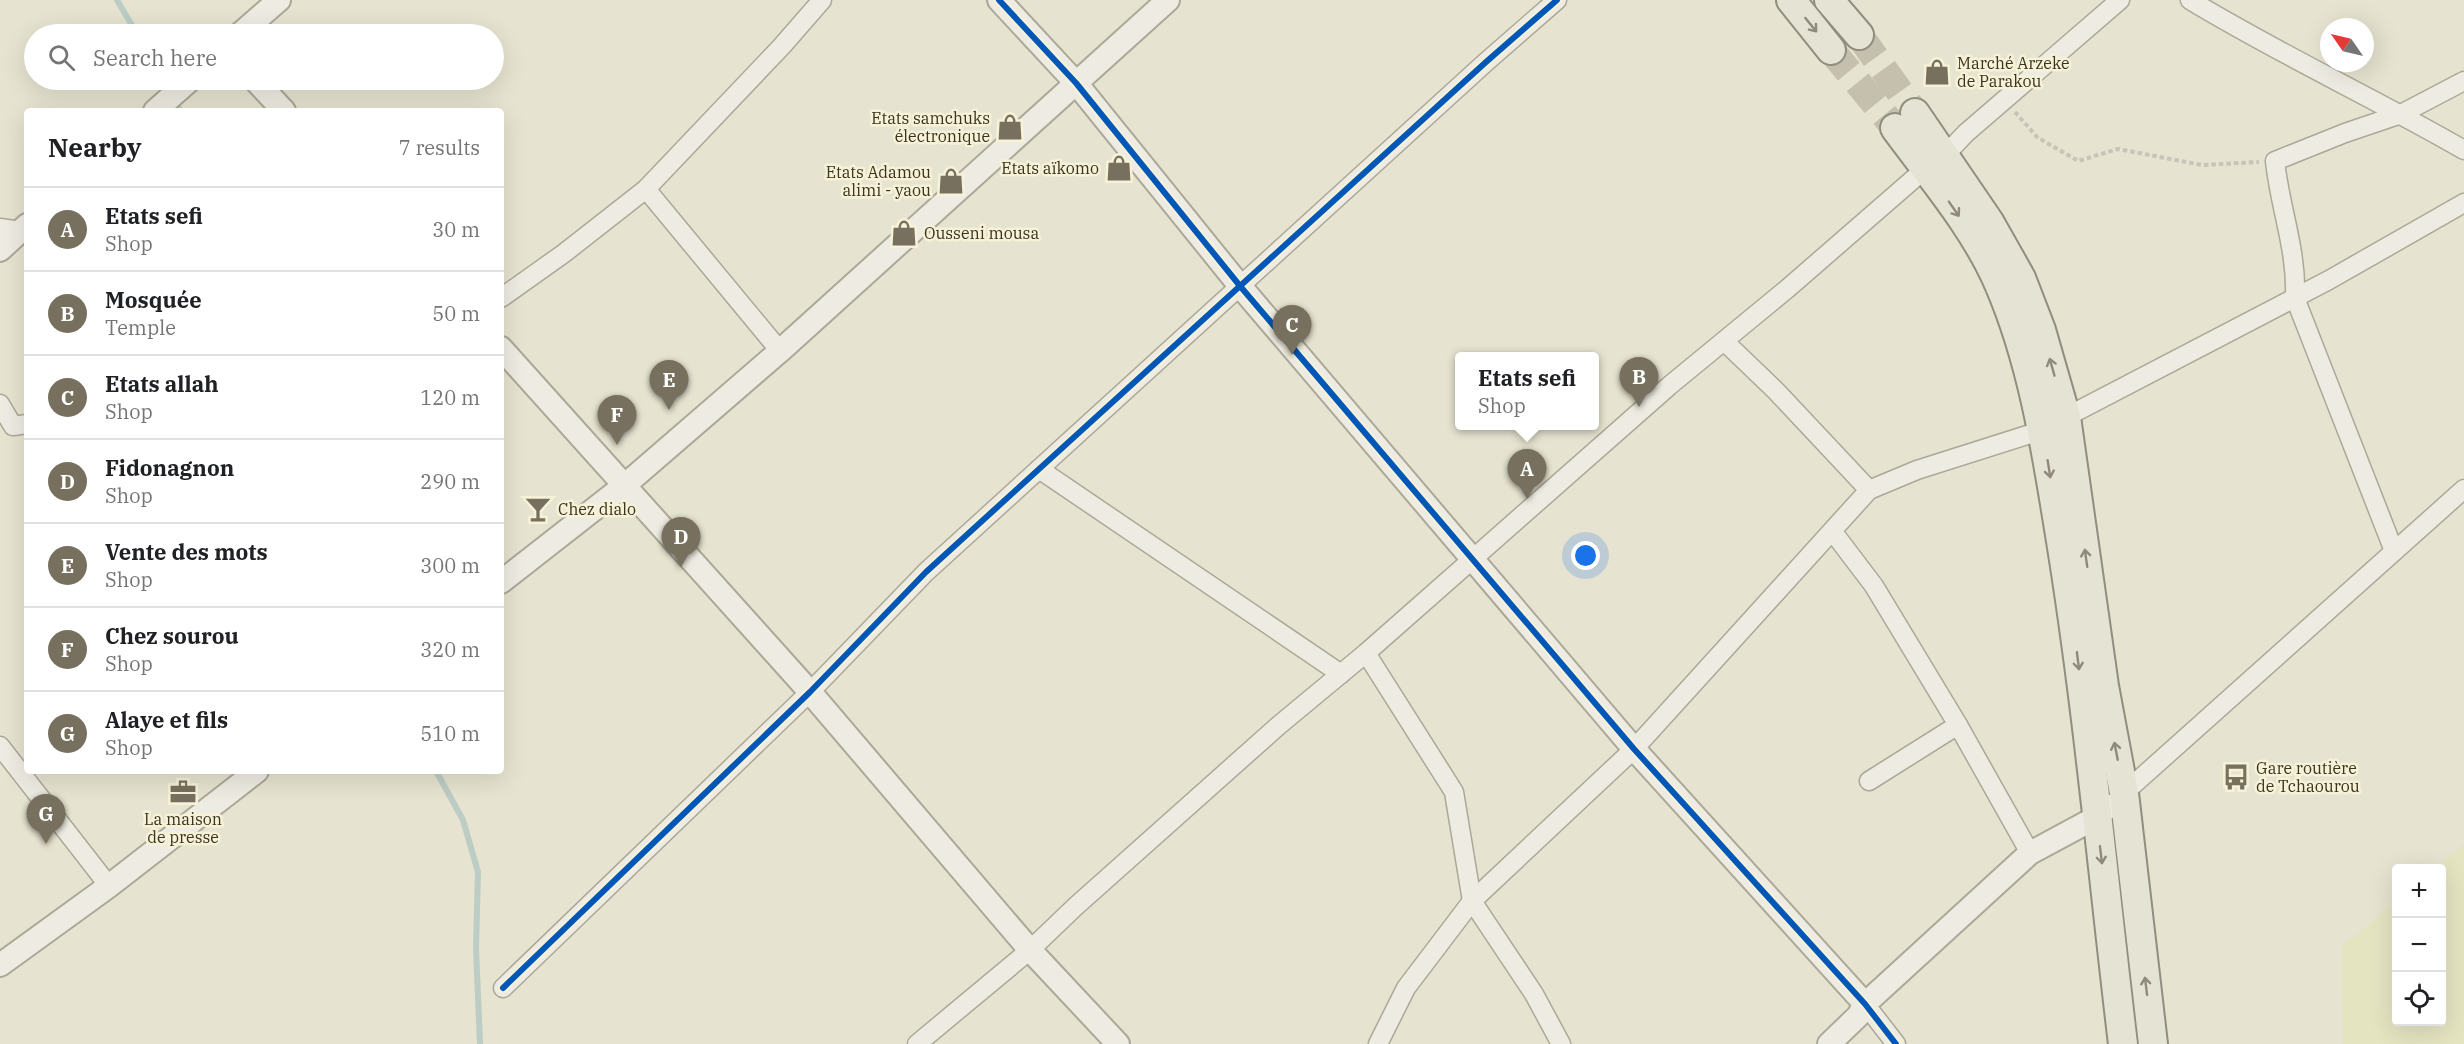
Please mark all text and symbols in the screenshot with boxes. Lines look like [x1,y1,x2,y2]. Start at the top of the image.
one-way arrow [1804,17,1818,32]
north arrow [2320,18,2374,72]
search box [24,24,504,90]
icon: search [45,41,78,74]
text: Search here [93,43,217,72]
place label: Marché Arzeke de Parakou [1957,53,2070,91]
shop icon: Marché Arzeke de Parakou [1922,57,1952,87]
place label: Etats samchuks électronique [871,108,990,146]
shop icon: Etats samchuks électronique [995,112,1025,142]
text: Nearby [48,130,142,164]
text: 7 results [399,134,480,161]
shop icon: Etats aïkomo [1104,153,1134,183]
place label: Etats aïkomo [1001,158,1099,178]
place label: Etats Adamou alimi - yaou [826,162,931,200]
shop icon: Etats Adamou alimi - yaou [936,166,966,196]
text: Etats sefi [105,201,203,230]
one-way arrow [1948,201,1960,217]
text: A [61,216,74,243]
text: 30 m [432,216,480,243]
shop icon: Ousseni mousa [889,218,919,248]
place label: Ousseni mousa [924,223,1039,243]
text: Shop [105,230,153,257]
text: Mosquée [105,285,202,314]
text: B [60,300,75,327]
text: 50 m [432,300,480,327]
pin: C [1272,306,1312,355]
text: Temple [105,314,176,341]
popup [1455,352,1599,430]
pin: B [1620,358,1658,407]
one-way arrow [2045,358,2057,377]
pin: E [650,360,688,410]
text: Etats sefi [1478,363,1576,392]
text: Etats allah [105,369,219,398]
text: C [61,384,74,411]
text: 120 m [420,384,480,411]
text: Shop [1478,392,1526,419]
pin: F [598,396,636,445]
text: Shop [105,398,153,425]
pin: A [1508,450,1546,499]
text: Fidonagnon [105,453,234,482]
one-way arrow [2043,458,2054,478]
text: D [60,468,75,495]
text: 290 m [420,468,480,495]
text: Shop [105,482,153,509]
bar icon: Chez dialo [523,494,553,524]
place label: Chez dialo [558,499,636,519]
pin: D [662,518,700,567]
text: Vente des mots [105,537,268,566]
your location [1571,541,1600,570]
one-way arrow [2080,549,2091,569]
text: E [61,552,74,579]
text: 300 m [420,552,480,579]
text: Shop [105,566,153,593]
text: Chez sourou [105,621,239,650]
text: F [61,636,74,663]
text: 320 m [420,636,480,663]
text: Shop [105,650,153,677]
one-way arrow [2072,651,2083,671]
text: Alaye et fils [105,705,228,734]
text: G [60,720,75,747]
text: 510 m [420,720,480,747]
text: Shop [105,734,153,761]
one-way arrow [2110,742,2121,761]
place label: Gare routière de Tchaourou [2256,758,2360,796]
bus stop icon: Gare routière de Tchaourou [2221,762,2251,792]
office icon: La maison de presse [168,777,198,807]
pin: G [26,794,66,844]
place label: La maison de presse [144,809,222,847]
one-way arrow [2096,845,2107,865]
map controls [2392,864,2446,1026]
button: + [2392,864,2446,918]
button: − [2392,918,2446,972]
button: locate [2392,972,2446,1026]
one-way arrow [2140,976,2151,996]

